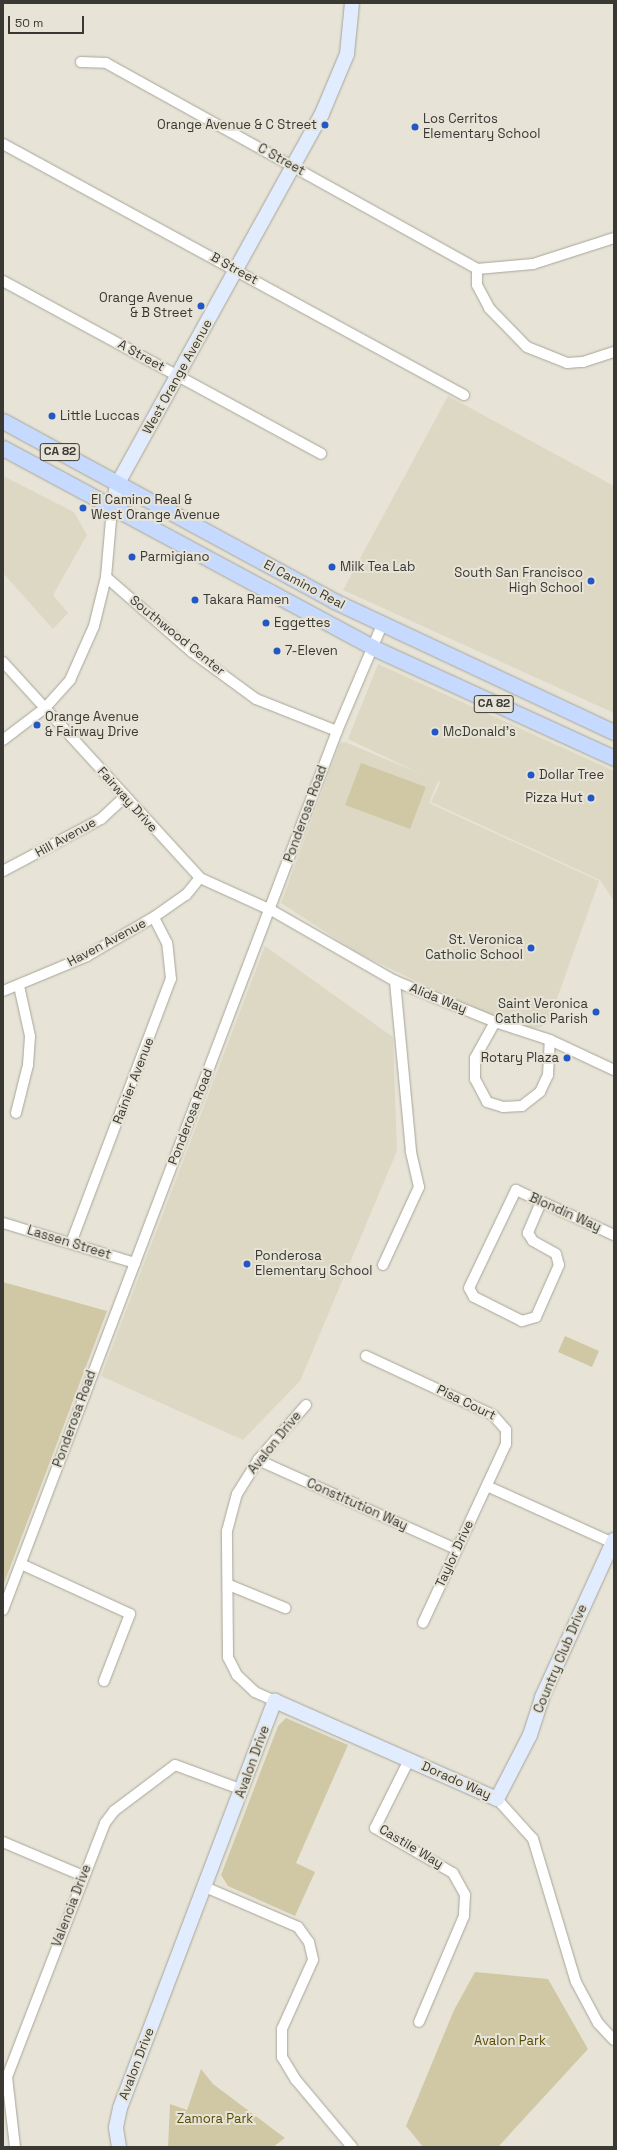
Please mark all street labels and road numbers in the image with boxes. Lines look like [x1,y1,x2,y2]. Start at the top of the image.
street label: C Street [255,141,307,179]
street label: B Street [208,250,260,288]
street label: West Orange Avenue [140,317,216,437]
street label: A Street [115,337,167,375]
road number: CA 82 [39,442,81,462]
street label: El Camino Real [261,557,347,613]
street label: Southwood Center [126,593,228,679]
road number: CA 82 [473,694,515,714]
street label: Ponderosa Road [281,763,331,865]
street label: Fairway Drive [94,764,160,836]
street label: Hill Avenue [33,815,99,861]
street label: Haven Avenue [65,916,149,970]
street label: Alida Way [407,980,469,1018]
street label: Rainier Avenue [110,1035,158,1127]
street label: Ponderosa Road [165,1067,217,1167]
street label: Blondin Way [527,1190,603,1236]
street label: Lassen Street [25,1223,113,1263]
street label: Ponderosa Road [50,1368,100,1470]
street label: Pisa Court [434,1382,498,1424]
street label: Avalon Drive [245,1409,305,1477]
street label: Constitution Way [304,1476,410,1534]
street label: Taylor Drive [433,1518,477,1590]
street label: Country Club Drive [531,1602,591,1716]
street label: Avalon Drive [233,1724,273,1800]
street label: Dorado Way [419,1759,493,1803]
street label: Castile Way [376,1822,446,1872]
street label: Valencia Drive [49,1863,95,1949]
street label: Avalon Drive [116,2026,158,2102]

